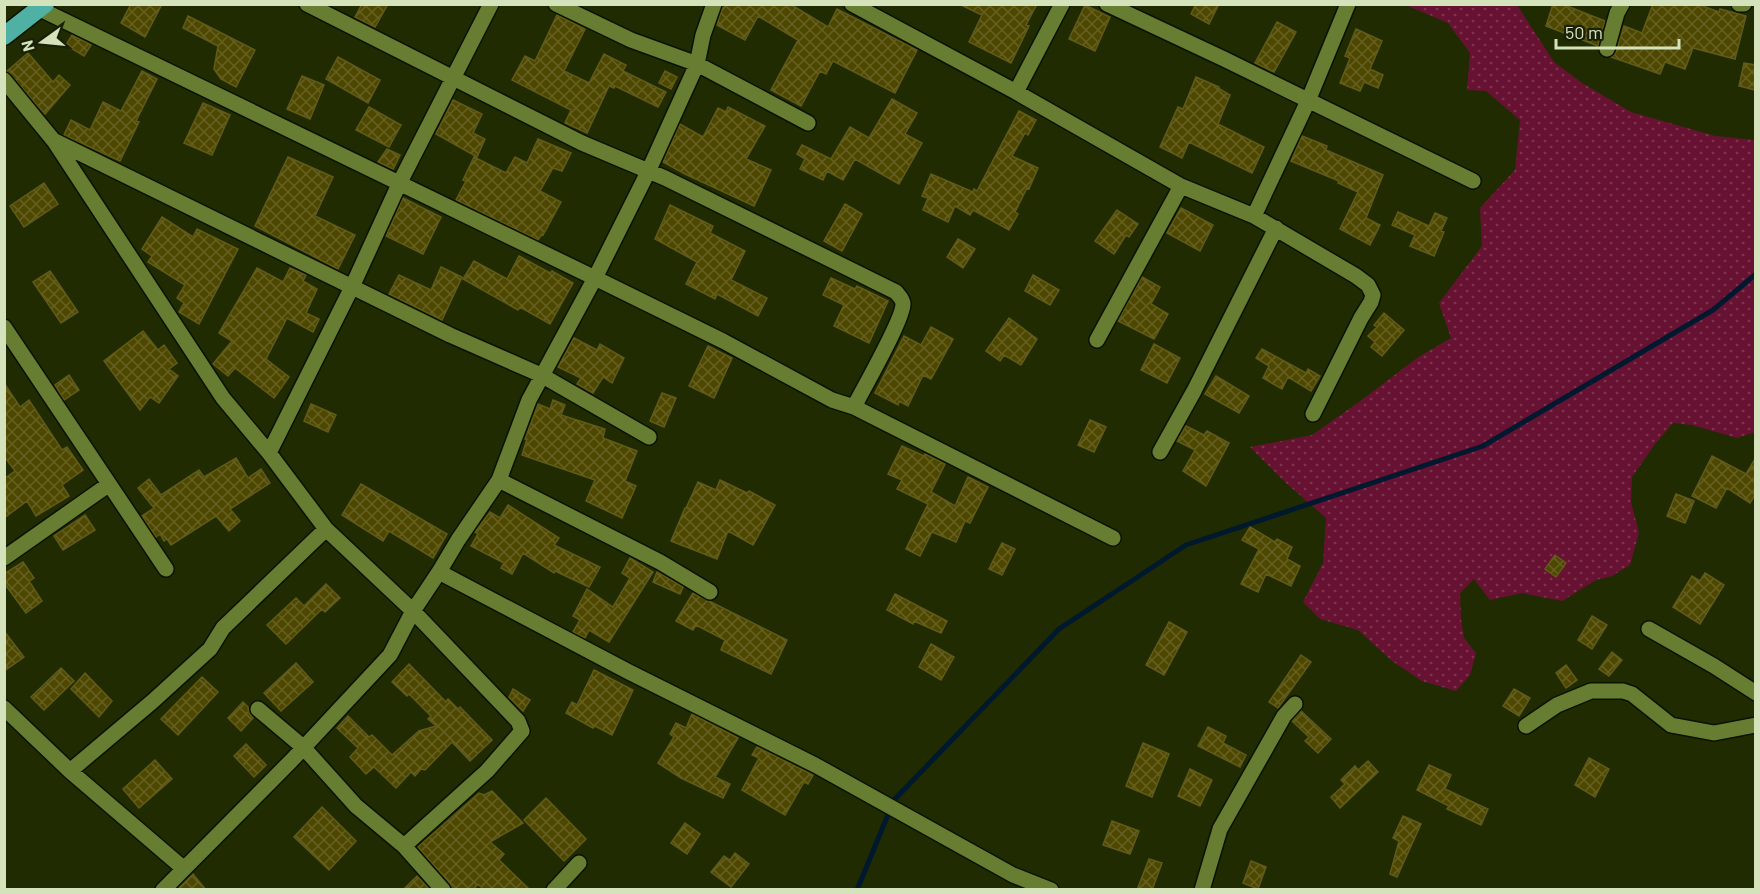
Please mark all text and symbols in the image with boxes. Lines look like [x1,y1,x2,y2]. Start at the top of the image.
north arrow [12,12,72,72]
scale bar [1556,12,1679,50]
text: 50 m [1565,21,1603,43]
text: N [16,38,38,54]

